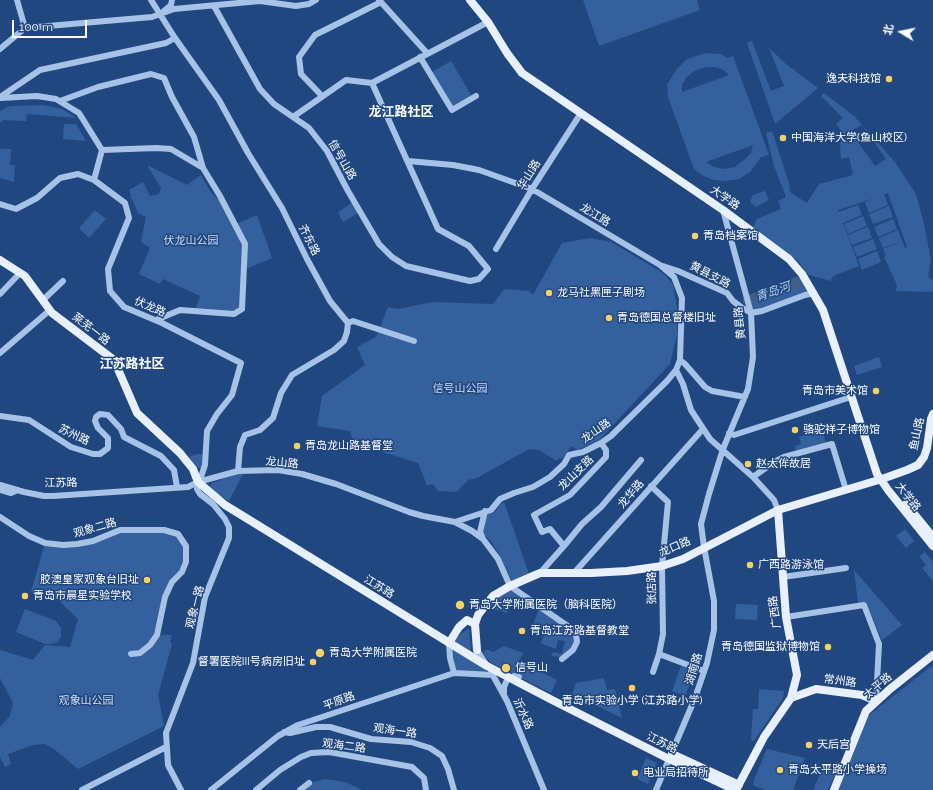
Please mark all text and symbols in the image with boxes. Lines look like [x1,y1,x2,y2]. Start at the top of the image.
scale bar [14,12,89,38]
north arrow [881,12,921,52]
text: 100 m [19,20,53,34]
text: 北 [881,23,896,36]
place label: 逸夫科技馆 [826,72,881,86]
marker: 逸夫科技馆 [884,74,894,84]
district label: 龙江路社区 [369,104,433,120]
place label: 中国海洋大学(鱼山校区) [791,131,907,145]
marker: 中国海洋大学(鱼山校区) [778,133,788,143]
street label: 信号山路 [325,138,359,182]
street label: 华山路 [515,158,543,192]
street label: 大学路 [708,183,742,213]
street label: 龙江路 [577,201,613,229]
street label: 齐东路 [296,222,322,258]
place label: 青岛档案馆 [703,229,758,243]
marker: 青岛档案馆 [690,231,700,241]
park label: 伏龙山公园 [164,234,218,248]
street label: 黄县支路 [687,259,733,291]
water label: 青岛河 [754,279,792,305]
place label: 龙马社黑匣子剧场 [557,286,645,300]
marker: 龙马社黑匣子剧场 [544,288,554,298]
street label: 伏龙路 [132,294,168,320]
street label: 黄县路 [732,306,748,340]
street label: 莱芜一路 [70,310,112,348]
place label: 青岛德国总督楼旧址 [617,311,716,325]
marker: 青岛德国总督楼旧址 [604,313,614,323]
district label: 江苏路社区 [100,356,164,372]
park label: 信号山公园 [433,382,487,396]
place label: 青岛市美术馆 [802,384,868,398]
marker: 青岛市美术馆 [871,386,881,396]
street label: 龙山路 [579,416,613,446]
street label: 鱼山路 [907,416,927,452]
street label: 苏州路 [56,422,92,448]
place label: 骆驼祥子博物馆 [803,423,880,437]
marker: 骆驼祥子博物馆 [790,425,800,435]
place label: 青岛龙山路基督堂 [305,439,393,453]
marker: 青岛龙山路基督堂 [292,441,302,451]
street label: 龙山支路 [556,453,596,493]
street label: 龙山路 [265,455,299,471]
place label: 赵太侔故居 [756,457,811,471]
marker: 赵太侔故居 [743,459,753,469]
street label: 江苏路 [44,476,78,490]
street label: 龙华路 [615,477,647,511]
street label: 大学路 [893,480,923,514]
street label: 观象二路 [72,516,118,540]
street label: 龙口路 [657,534,693,560]
place label: 广西路游泳馆 [758,558,824,572]
marker: 广西路游泳馆 [745,560,755,570]
street label: 张店路 [645,571,659,605]
place label: 胶澳皇家观象台旧址 [40,573,139,587]
street label: 江苏路 [361,573,397,601]
marker: 胶澳皇家观象台旧址 [142,575,152,585]
street label: 观象一路 [183,584,207,630]
place label: 青岛市晨星实验学校 [33,589,132,603]
marker: 青岛市晨星实验学校 [20,591,30,601]
street label: 广西路 [766,595,784,629]
place label: 青岛大学附属医院（脑科医院） [469,598,623,612]
marker: 青岛大学附属医院（脑科医院） [454,599,466,611]
place label: 青岛江苏路基督教堂 [530,624,629,638]
marker: 青岛江苏路基督教堂 [517,626,527,636]
place label: 青岛德国监狱博物馆 [721,640,820,654]
marker: 青岛德国监狱博物馆 [823,642,833,652]
place label: 青岛大学附属医院 [329,646,417,660]
marker: 青岛大学附属医院 [314,647,326,659]
street label: 湖南路 [683,651,705,687]
place label: 督署医院III号病房旧址 [198,655,305,669]
marker: 督署医院III号病房旧址 [308,657,318,667]
place label: 信号山 [515,661,548,675]
marker: 信号山 [500,662,512,674]
street label: 太平路 [861,670,895,702]
street label: 常州路 [823,672,857,690]
marker: 青岛市实验小学 (江苏路小学) [627,683,637,693]
street label: 平原路 [321,689,357,713]
park label: 观象山公园 [59,694,113,708]
place label: 青岛市实验小学 (江苏路小学) [562,694,702,708]
street label: 沂水路 [510,696,536,732]
street label: 观海一路 [372,721,418,741]
street label: 江苏路 [644,730,680,756]
street label: 观海二路 [321,737,367,755]
place label: 天后宫 [817,738,850,752]
marker: 天后宫 [804,740,814,750]
place label: 青岛太平路小学操场 [788,763,887,777]
marker: 青岛太平路小学操场 [775,765,785,775]
place label: 电业局招待所 [643,766,709,780]
marker: 电业局招待所 [630,768,640,778]

